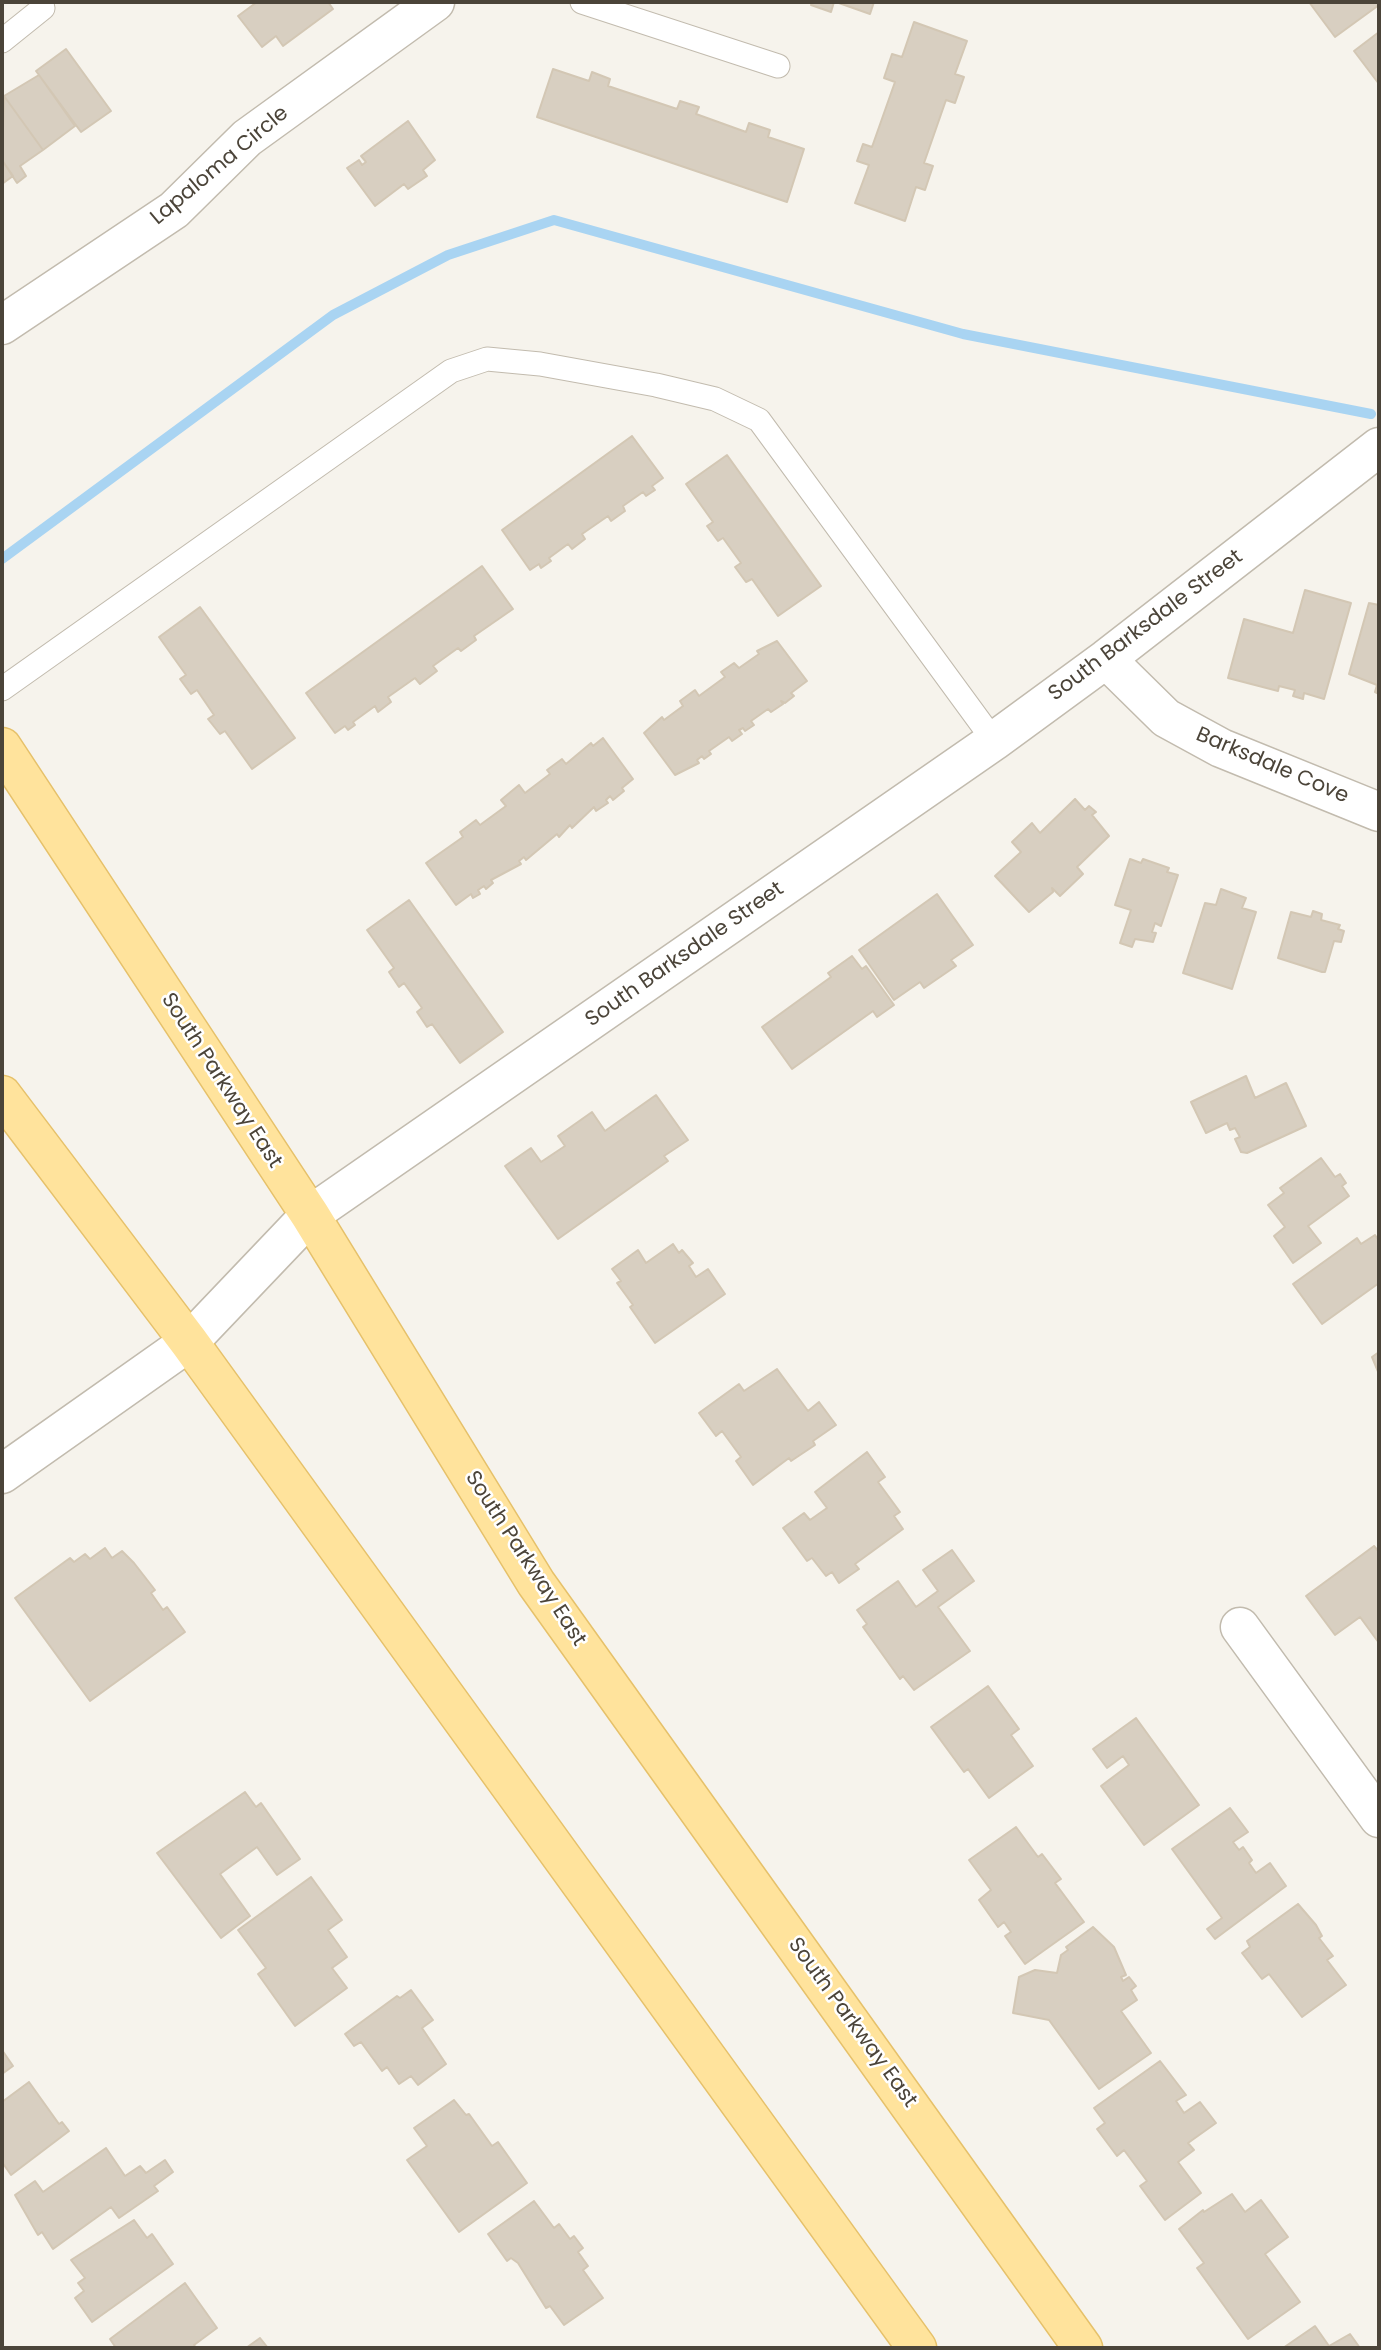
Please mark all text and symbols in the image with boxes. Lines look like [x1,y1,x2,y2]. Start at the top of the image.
street label: Lapaloma Circle [146,101,294,231]
street label: South Barksdale Street [1044,545,1248,707]
street label: Barksdale Cove [1192,722,1352,810]
street label: South Barksdale Street [581,877,789,1033]
street label: South Parkway East [155,989,287,1173]
street label: South Parkway East [459,1467,591,1651]
street label: South Parkway East [782,1933,922,2113]

